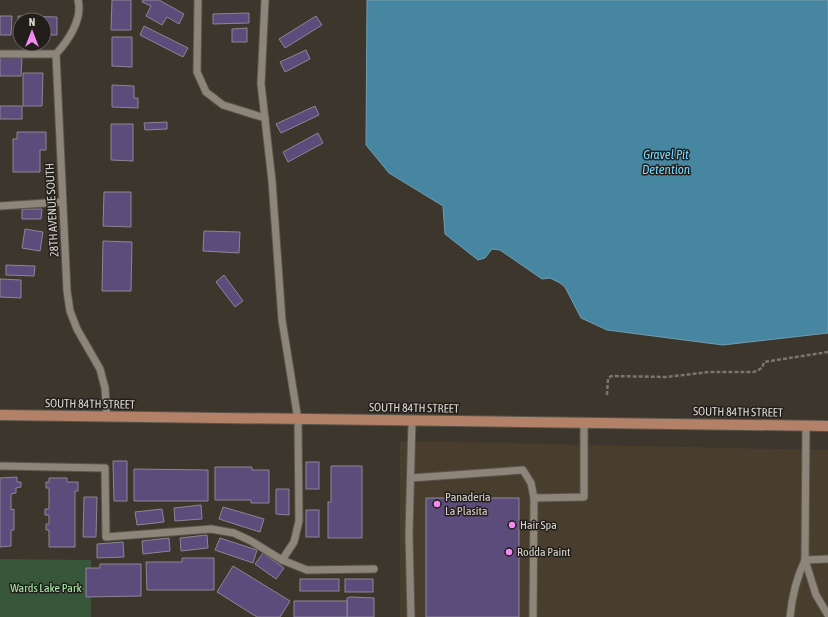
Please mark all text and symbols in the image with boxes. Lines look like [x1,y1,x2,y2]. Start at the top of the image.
north arrow [12,12,52,52]
text: N [29,16,35,28]
water label: Gravel Pit Detention [642,147,691,177]
street label: 28TH AVENUE SOUTH [43,163,61,257]
street label: SOUTH 84TH STREET [45,396,136,412]
street label: SOUTH 84TH STREET [369,400,460,416]
street label: SOUTH 84TH STREET [693,404,784,420]
place label: Panadería La Plasita [445,490,491,518]
marker: Panadería La Plasita [432,499,442,509]
place label: Hair Spa [520,518,557,532]
marker: Hair Spa [507,520,517,530]
place label: Rodda Paint [517,545,571,559]
marker: Rodda Paint [504,547,514,557]
park label: Wards Lake Park [10,581,82,595]

